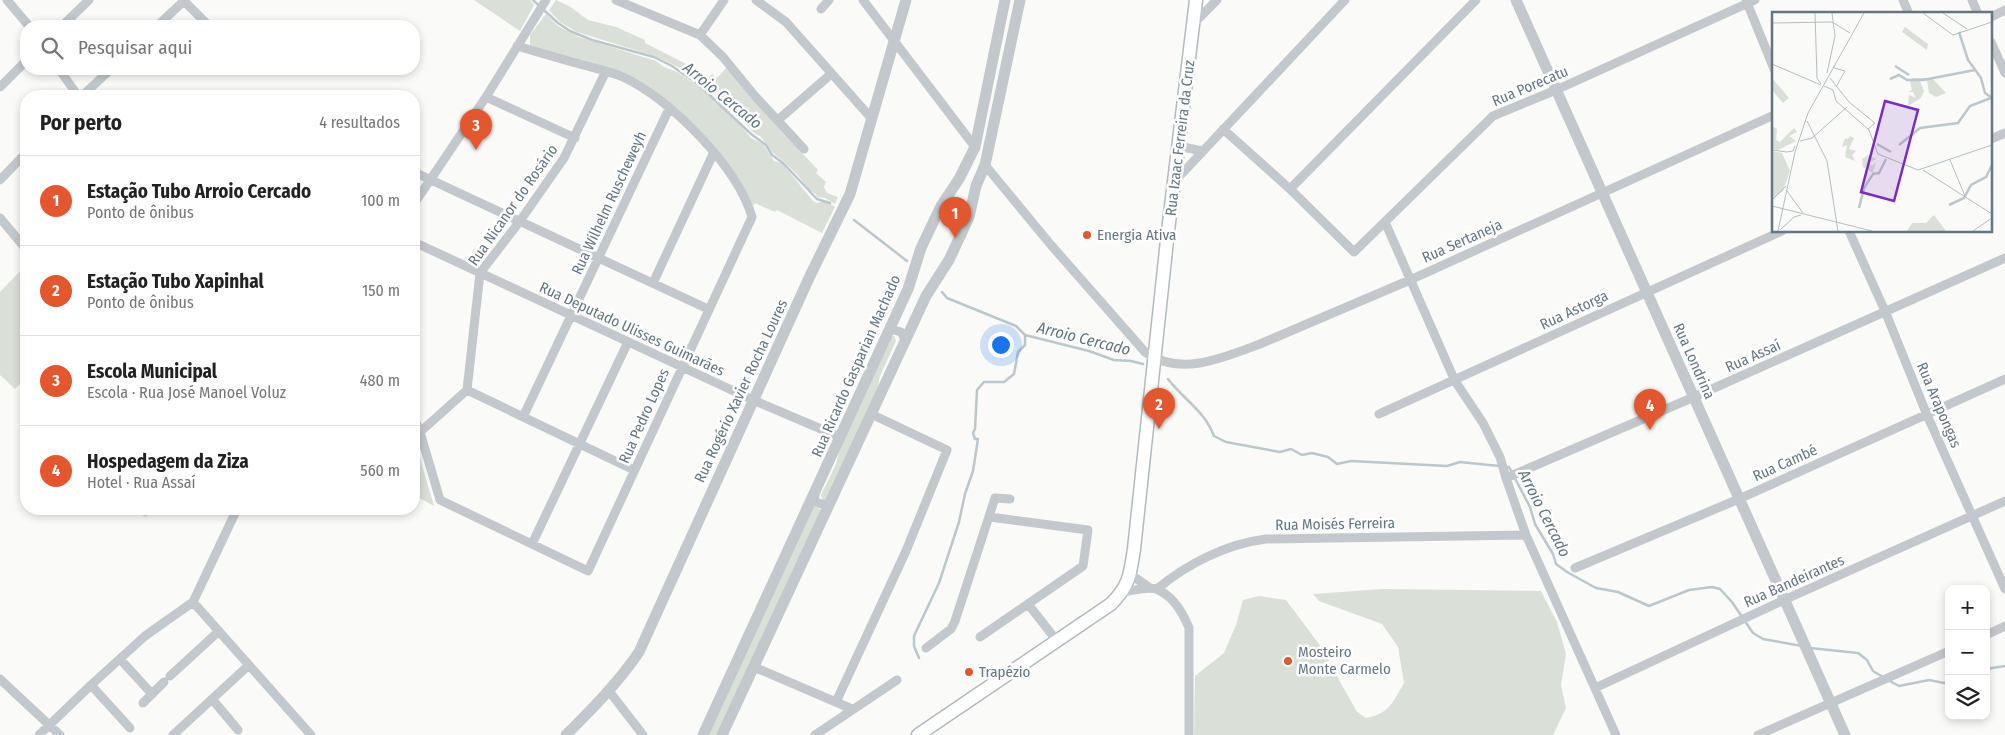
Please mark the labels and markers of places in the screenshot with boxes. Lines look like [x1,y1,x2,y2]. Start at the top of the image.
pin: 3 [460,109,492,150]
pin: 1 [939,197,971,238]
place label: Energia Ativa [1097,226,1176,244]
marker: Energia Ativa [1081,229,1093,241]
pin: 2 [1143,388,1175,429]
pin: 4 [1634,389,1666,430]
place label: Mosteiro Monte Carmelo [1298,643,1391,678]
marker: Mosteiro Monte Carmelo [1282,655,1294,667]
place label: Trapézio [979,663,1031,681]
marker: Trapézio [963,666,975,678]

